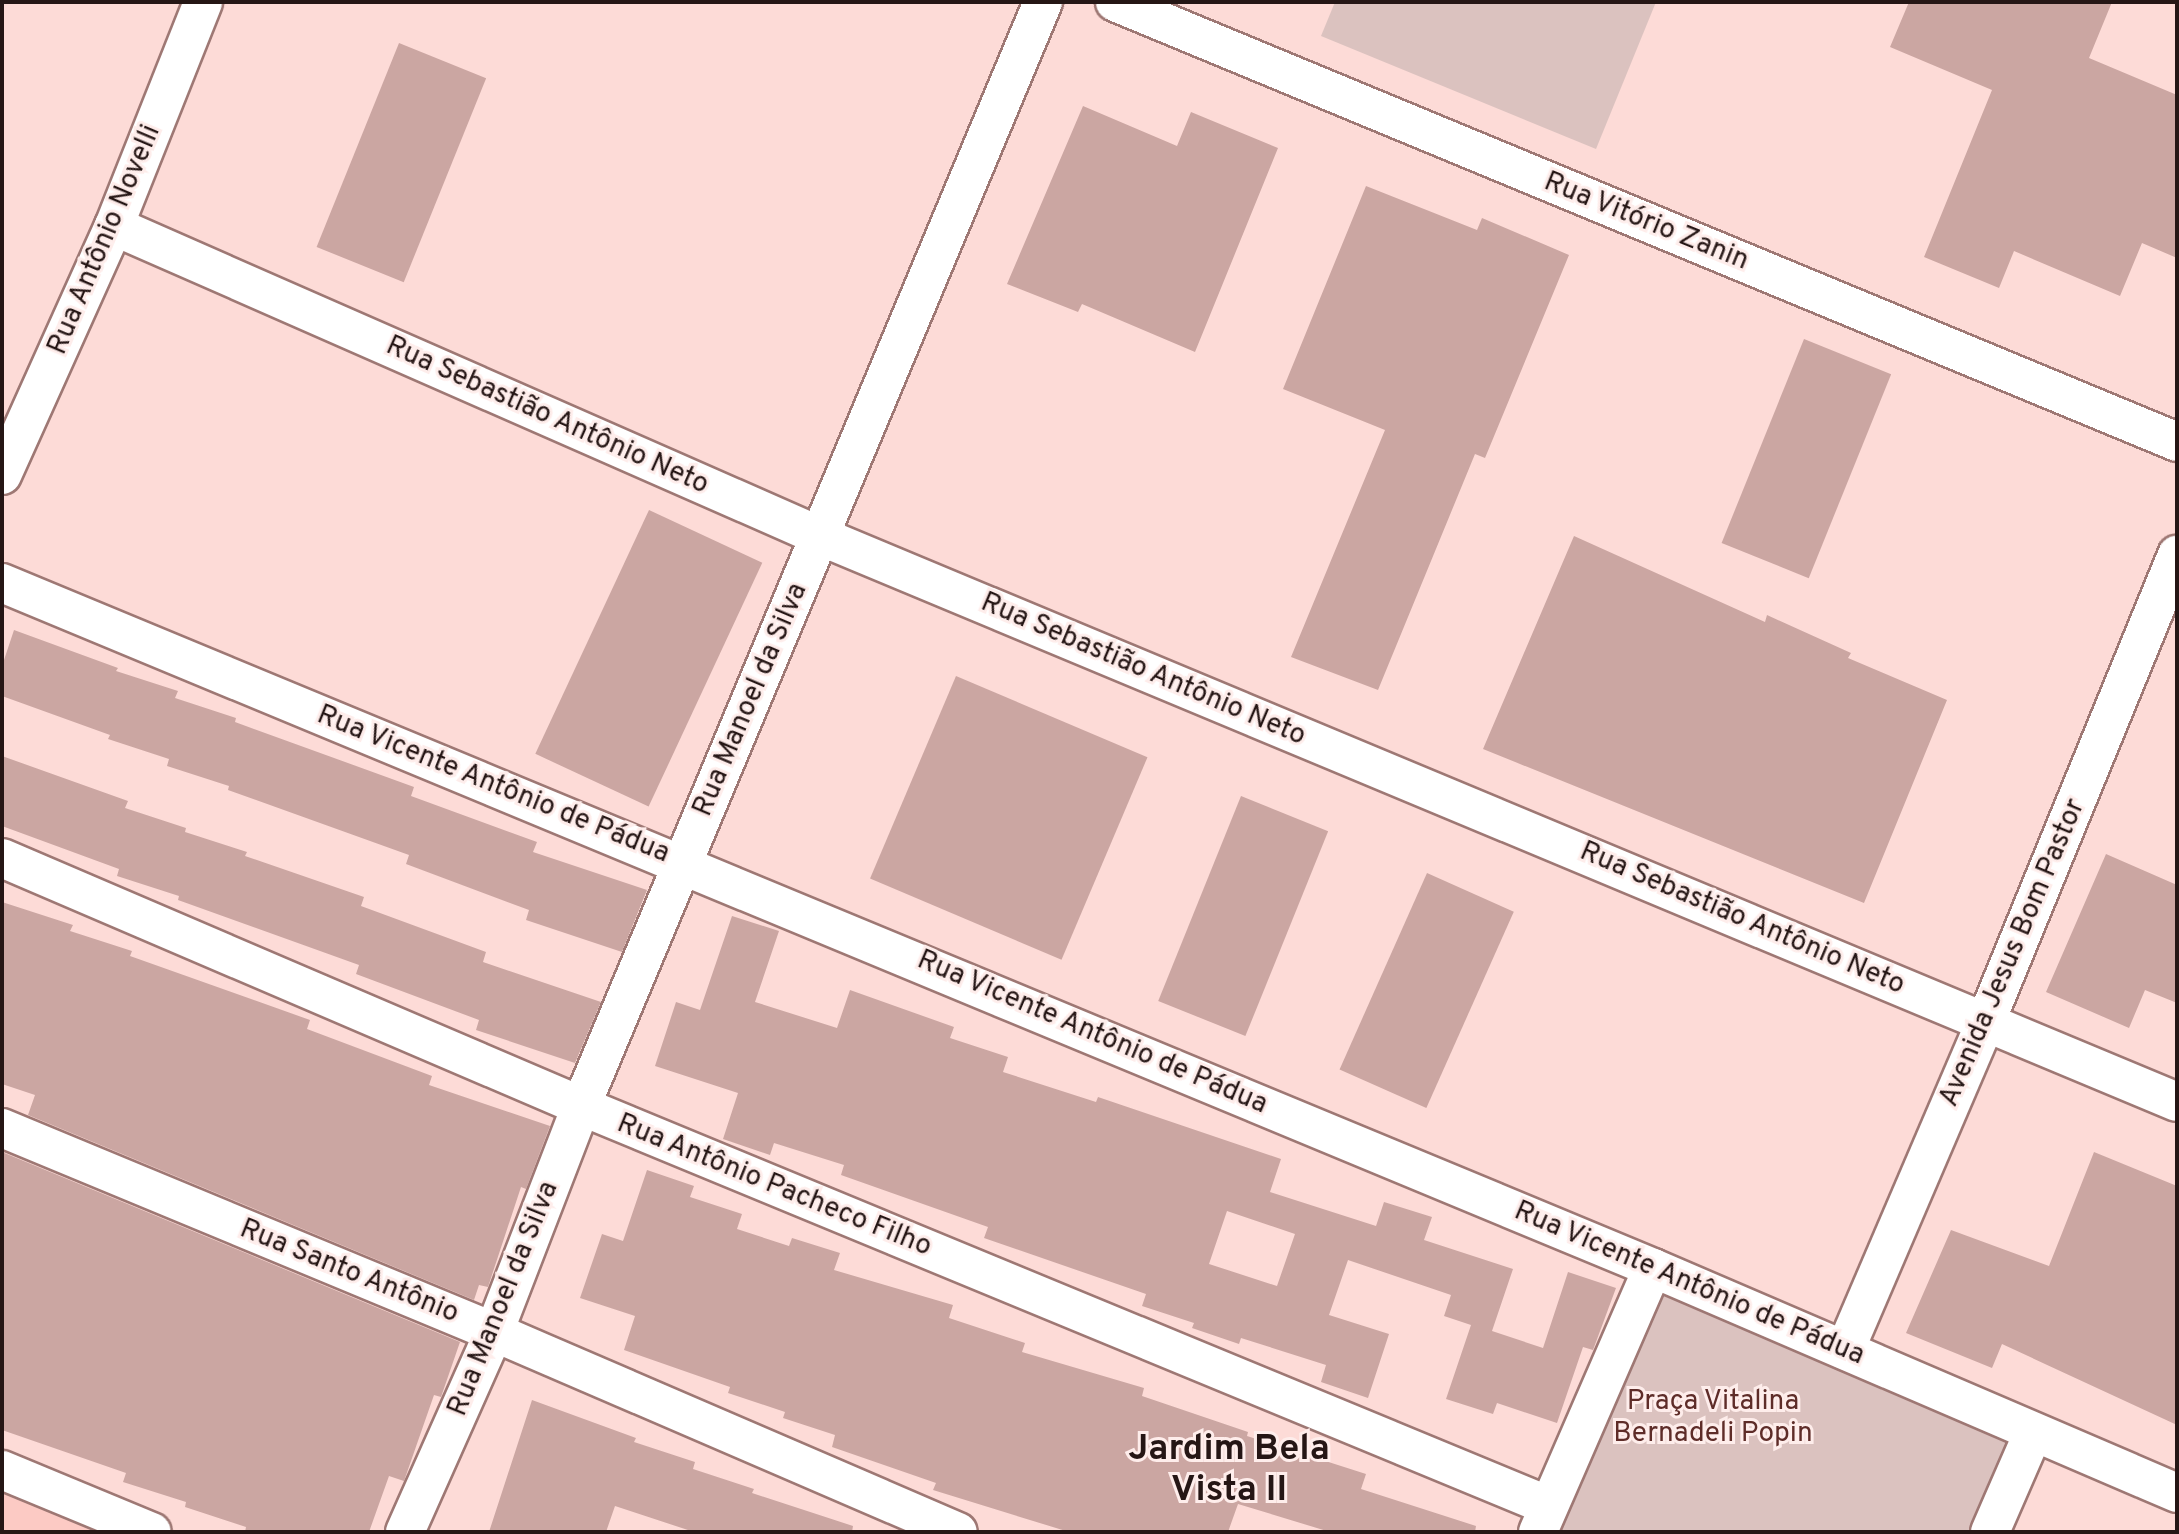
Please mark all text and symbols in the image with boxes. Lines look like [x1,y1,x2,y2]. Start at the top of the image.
street label: Rua Antônio Novelli [41,120,169,360]
street label: Rua Vitório Zanin [1538,165,1754,279]
street label: Rua Sebastião Antônio Neto [380,329,714,503]
street label: Rua Manoel da Silva [687,578,815,822]
street label: Rua Sebastião Antônio Neto [975,586,1311,754]
street label: Rua Vicente Antônio de Pádua [311,698,675,872]
street label: Avenida Jesus Bom Pastor [1933,794,2093,1112]
street label: Rua Sebastião Antônio Neto [1574,835,1910,1003]
street label: Rua Vicente Antônio de Pádua [911,943,1273,1123]
street label: Rua Antônio Pacheco Filho [611,1107,937,1265]
street label: Rua Manoel da Silva [442,1177,566,1421]
street label: Rua Vicente Antônio de Pádua [1508,1194,1870,1374]
street label: Rua Santo Antônio [234,1213,464,1331]
park label: Praça Vitalina Bernadeli Popin [1613,1385,1813,1451]
district label: Jardim Bela Vista II [1128,1428,1330,1513]

